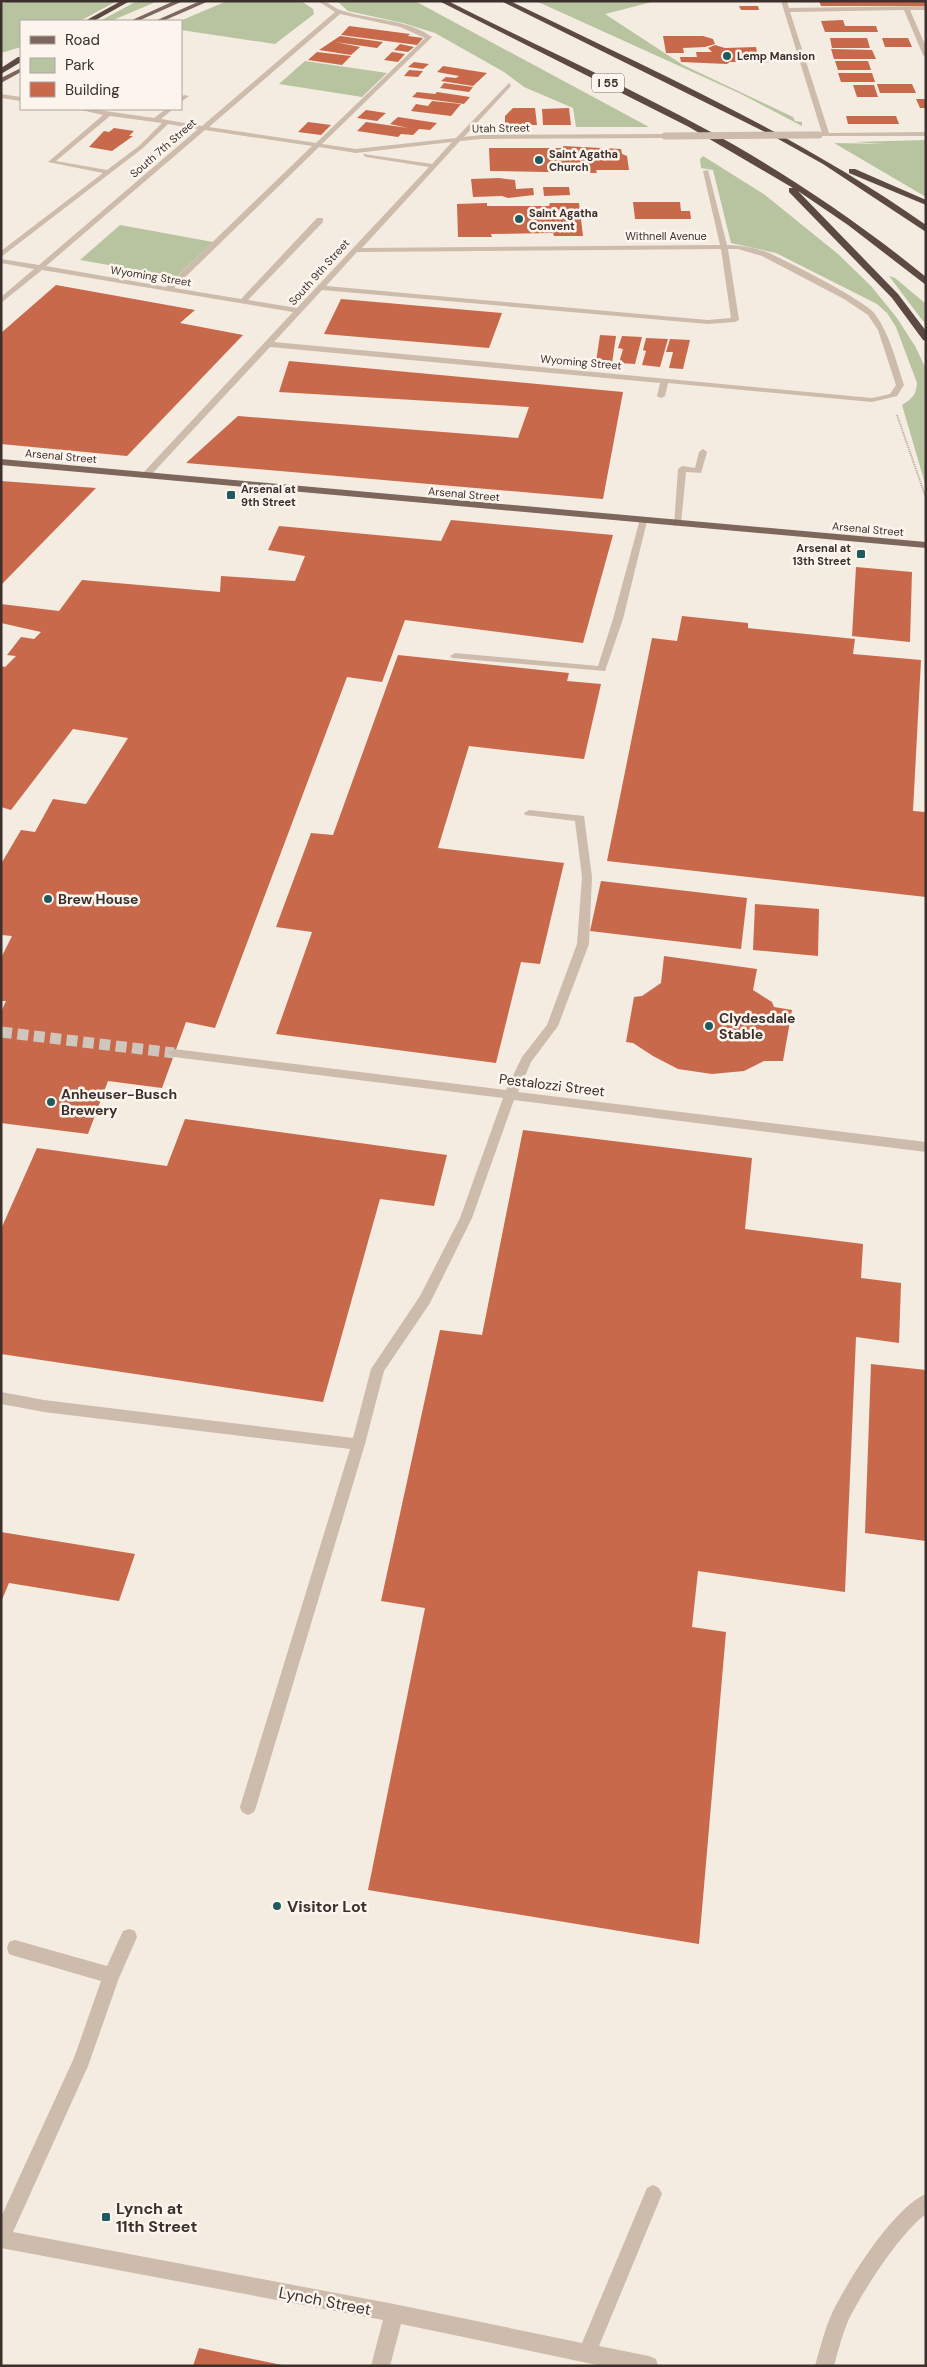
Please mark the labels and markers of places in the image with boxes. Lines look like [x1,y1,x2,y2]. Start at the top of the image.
place label: Lemp Mansion [737,49,815,63]
marker: Lemp Mansion [721,50,733,62]
place label: Saint Agatha Church [549,147,618,174]
marker: Saint Agatha Church [533,154,545,166]
place label: Saint Agatha Convent [529,206,598,233]
marker: Saint Agatha Convent [513,213,525,225]
place label: Arsenal at 9th Street [241,482,296,509]
marker: Arsenal at 9th Street [225,489,237,501]
place label: Arsenal at 13th Street [792,541,851,568]
marker: Arsenal at 13th Street [855,548,867,560]
place label: Brew House [58,890,139,908]
marker: Brew House [42,893,54,905]
place label: Clydesdale Stable [719,1009,796,1043]
marker: Clydesdale Stable [703,1020,715,1032]
place label: Anheuser-Busch Brewery [61,1085,177,1119]
marker: Anheuser-Busch Brewery [45,1096,57,1108]
place label: Visitor Lot [287,1896,367,1917]
marker: Visitor Lot [271,1900,283,1912]
place label: Lynch at 11th Street [116,2198,197,2237]
marker: Lynch at 11th Street [100,2211,112,2223]

